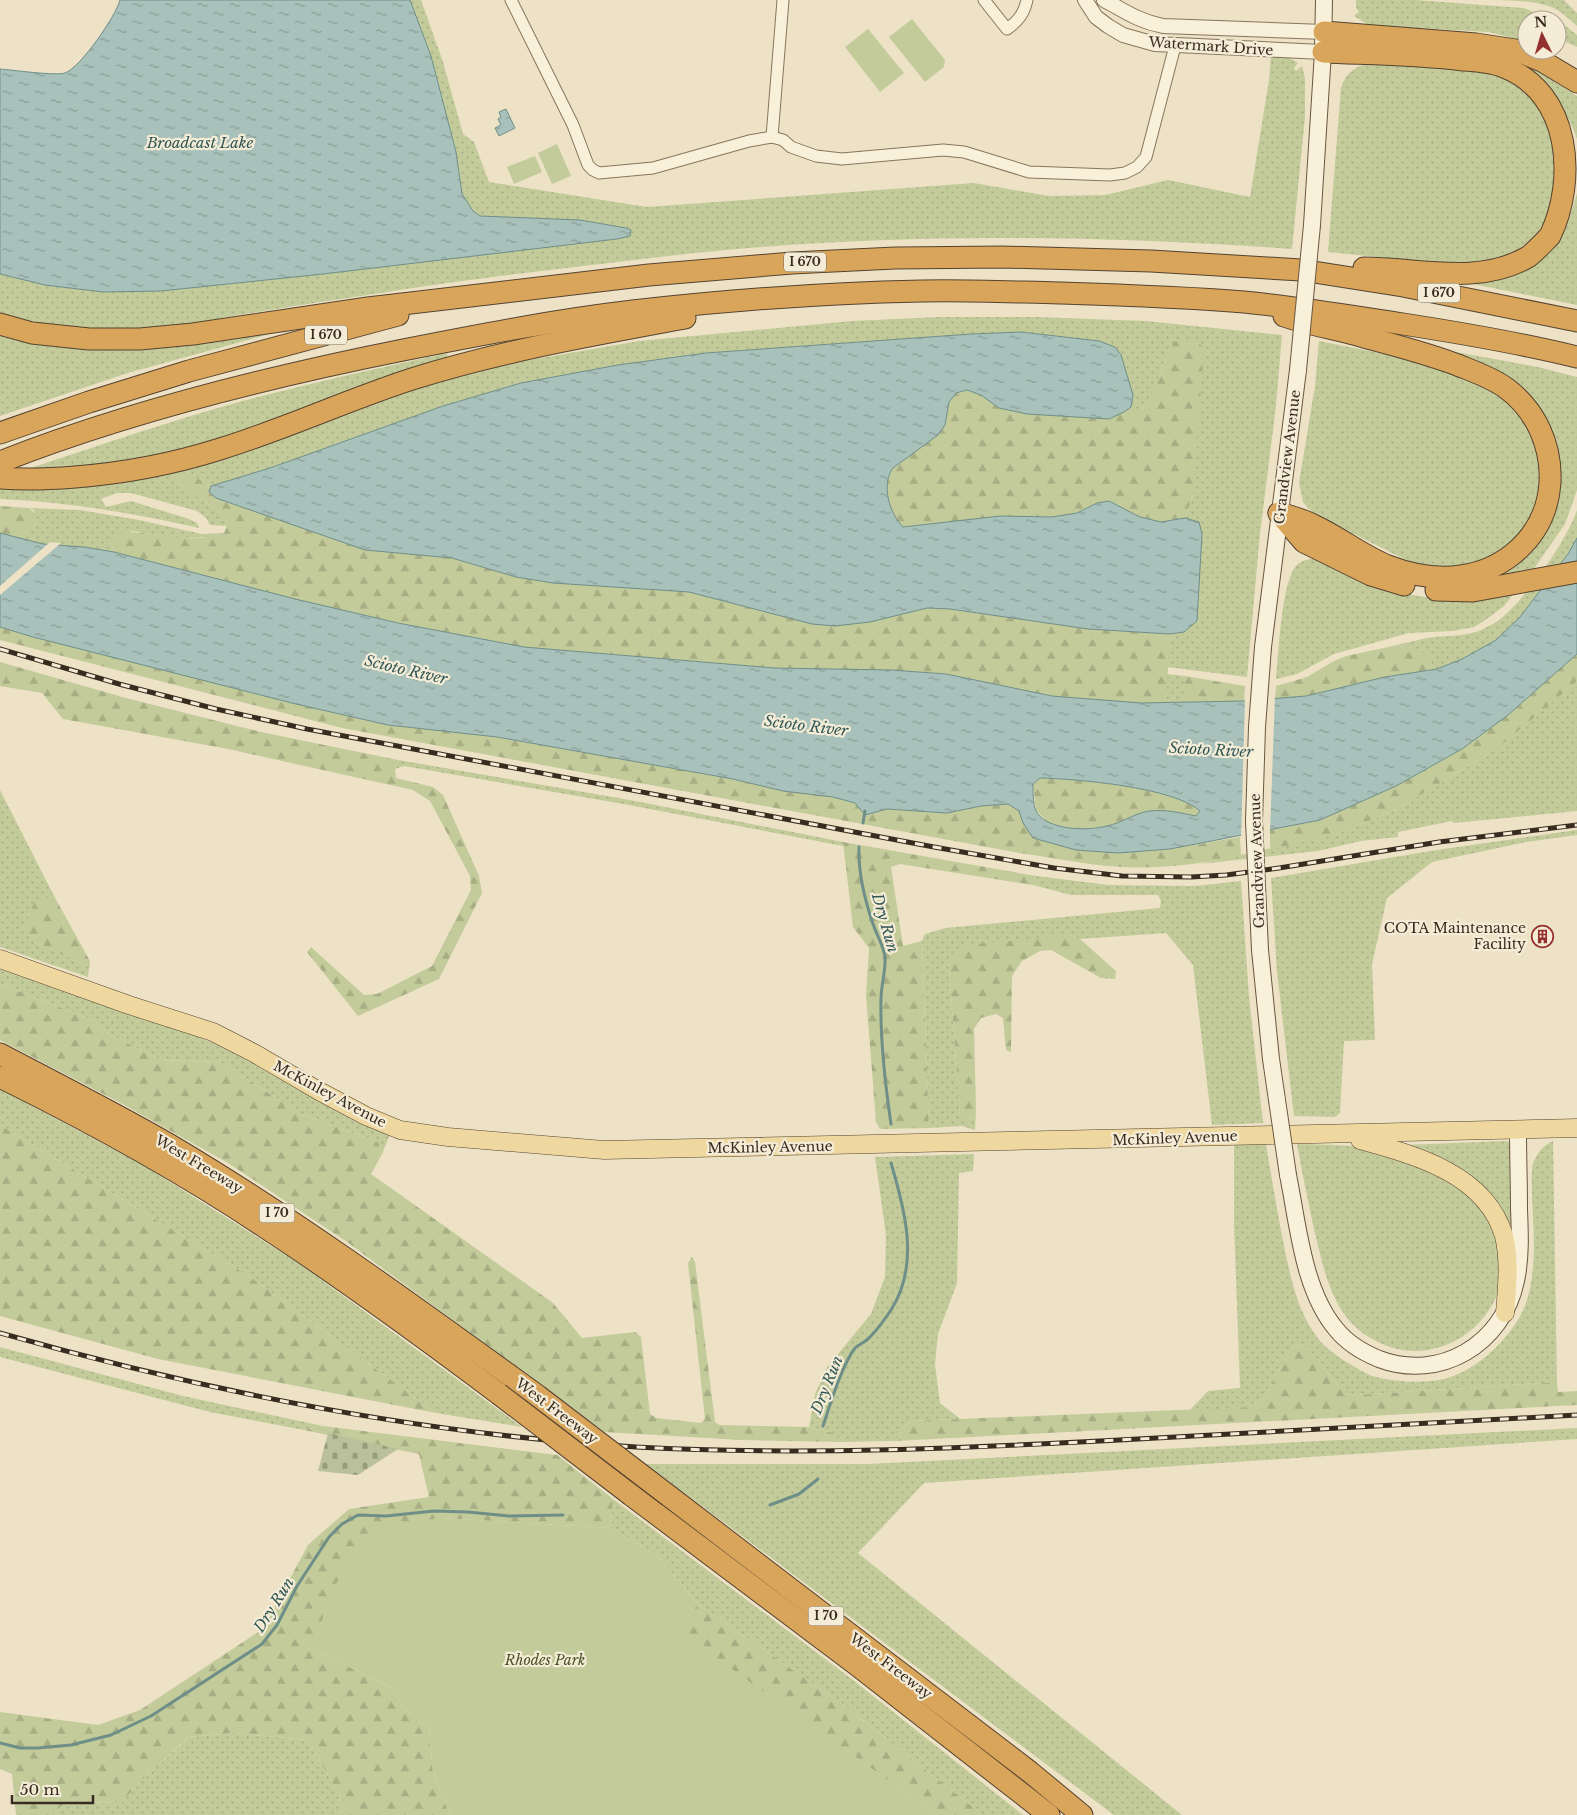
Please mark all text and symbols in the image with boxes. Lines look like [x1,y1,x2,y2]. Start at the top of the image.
north arrow [1517,10,1567,60]
text: N [1534,13,1548,32]
street label: Watermark Drive [1147,33,1274,59]
water label: Broadcast Lake [146,133,254,152]
road number: I 670 [784,252,826,272]
road number: I 670 [1418,284,1460,302]
road number: I 670 [305,326,347,344]
street label: Grandview Avenue [1270,389,1304,525]
water label: Scioto River [363,651,451,689]
water label: Scioto River [763,711,850,740]
water label: Scioto River [1168,738,1255,761]
street label: Grandview Avenue [1246,793,1268,929]
water label: Dry Run [868,890,903,955]
place label: COTA Maintenance Facility [1384,919,1526,953]
building icon: COTA Maintenance Facility [1530,924,1554,948]
street label: McKinley Avenue [270,1057,390,1131]
street label: McKinley Avenue [1112,1127,1238,1149]
street label: West Freeway [151,1130,246,1197]
street label: McKinley Avenue [707,1137,833,1157]
road number: I 70 [260,1204,294,1222]
water label: Dry Run [806,1353,847,1418]
street label: West Freeway [511,1373,602,1448]
water label: Dry Run [249,1574,298,1636]
road number: I 70 [808,1606,844,1625]
street label: West Freeway [845,1628,936,1703]
park label: Rhodes Park [504,1651,585,1669]
scale bar [12,1772,94,1804]
text: 50 m [20,1780,60,1799]

